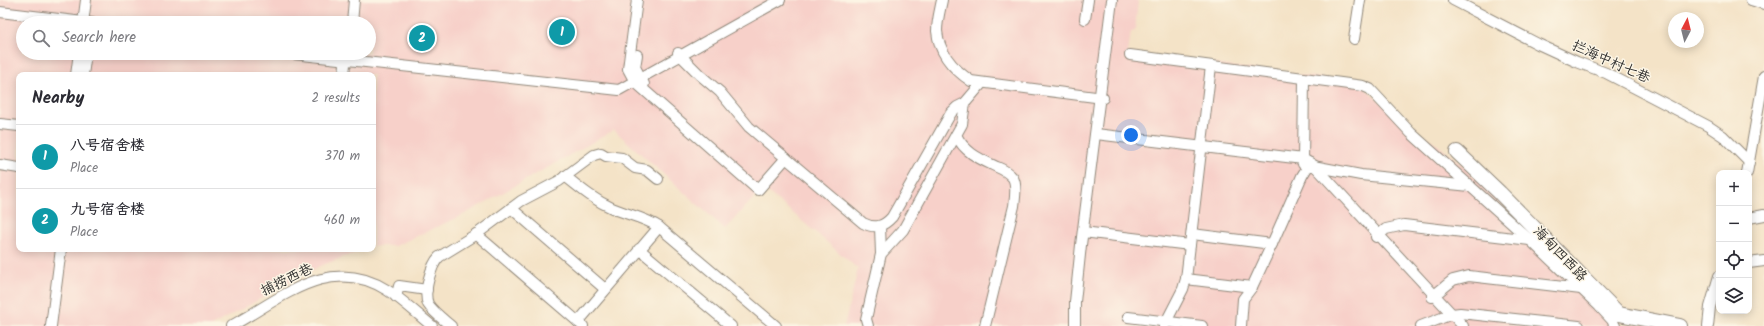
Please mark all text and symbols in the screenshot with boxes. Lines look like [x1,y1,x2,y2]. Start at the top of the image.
north arrow [1668,12,1704,48]
search box [16,16,376,60]
pin: 1 [549,17,575,47]
pin: 2 [409,23,435,53]
text: Search here [62,26,136,50]
icon: search [30,27,52,49]
street label: 拦海中村七巷 [1568,35,1655,90]
text: Nearby [32,85,84,112]
text: 2 results [312,88,360,109]
your location [1121,125,1141,145]
text: 八号宿舍楼 [70,134,145,158]
text: 1 [43,146,47,167]
text: 370 m [325,146,360,167]
text: Place [70,158,98,179]
map controls [1716,170,1752,314]
button: + [1716,170,1752,206]
text: 九号宿舍楼 [70,198,145,222]
button: − [1716,206,1752,242]
text: 2 [41,210,49,231]
text: 460 m [324,210,360,231]
street label: 海甸四西路 [1528,221,1592,287]
text: Place [70,222,98,243]
button: locate [1716,242,1752,278]
street label: 捕捞西巷 [257,257,318,302]
button: layers [1716,278,1752,314]

